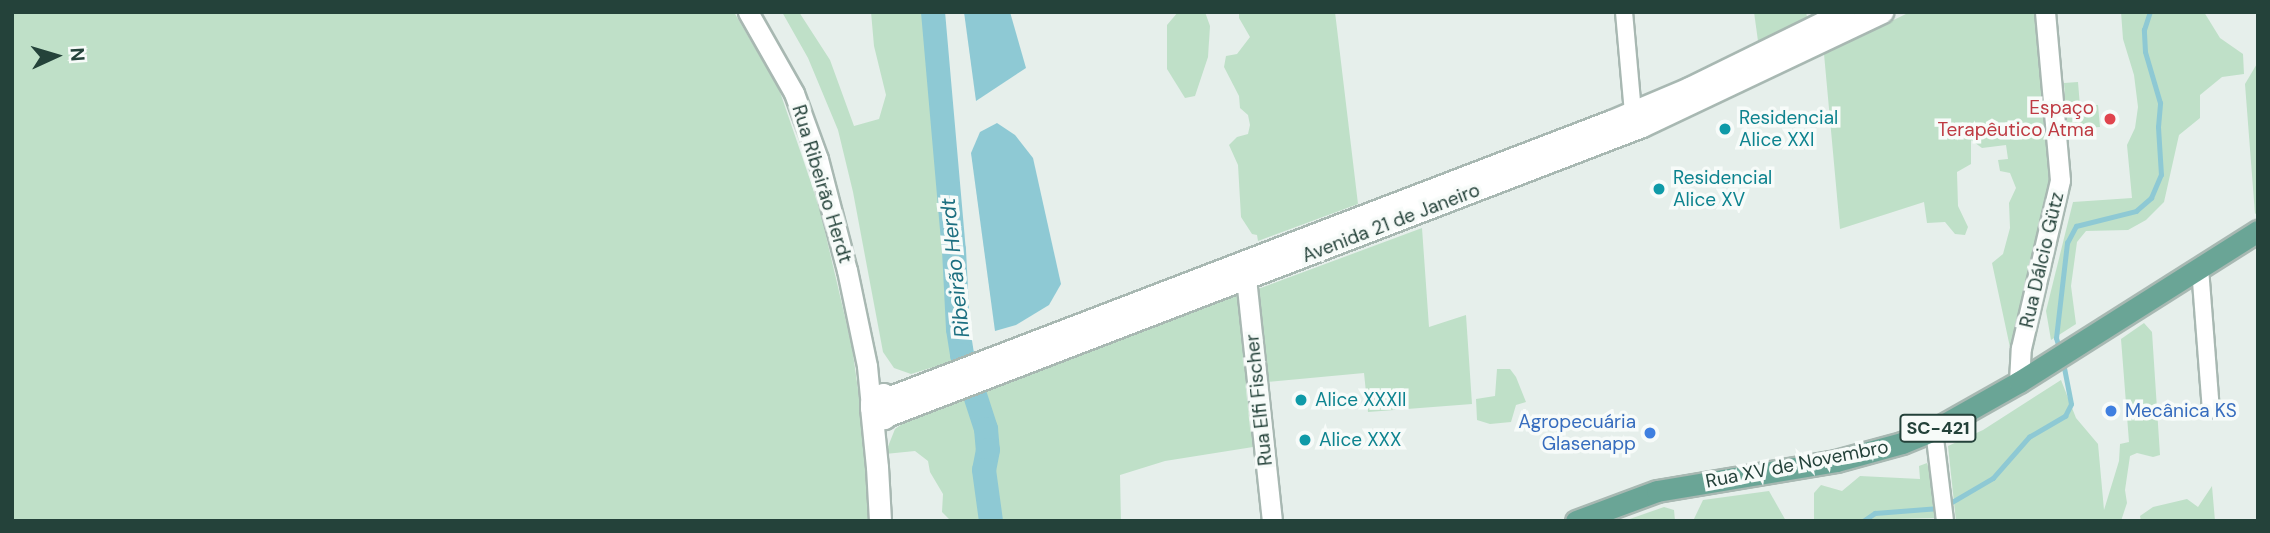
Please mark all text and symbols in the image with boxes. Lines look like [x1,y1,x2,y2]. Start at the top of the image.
north arrow [21,21,91,91]
text: N [64,47,90,62]
place label: Espaço Terapêutico Atma [1938,97,2094,141]
street label: Rua Ribeirão Herdt [787,102,857,266]
place label: Residencial Alice XXI [1739,107,1838,151]
marker: Espaço Terapêutico Atma [2100,109,2120,129]
marker: Residencial Alice XXI [1717,121,1733,137]
place label: Residencial Alice XV [1673,167,1772,211]
street label: Avenida 21 de Janeiro [1299,179,1483,267]
marker: Residencial Alice XV [1651,181,1667,197]
street label: Rua Dálcio Gütz [2015,190,2069,330]
water label: Ribeirão Herdt [935,197,975,339]
street label: Rua Elfi Fischer [1241,333,1277,467]
place label: Alice XXXII [1315,389,1406,411]
marker: Alice XXXII [1293,392,1309,408]
place label: Mecânica KS [2125,400,2237,422]
marker: Mecânica KS [2103,403,2119,419]
place label: Agropecuária Glasenapp [1518,411,1636,455]
road number: SC-421 [1898,414,1978,442]
marker: Agropecuária Glasenapp [1642,425,1658,441]
place label: Alice XXX [1319,429,1401,451]
marker: Alice XXX [1297,432,1313,448]
street label: Rua XV de Novembro [1704,435,1890,493]

